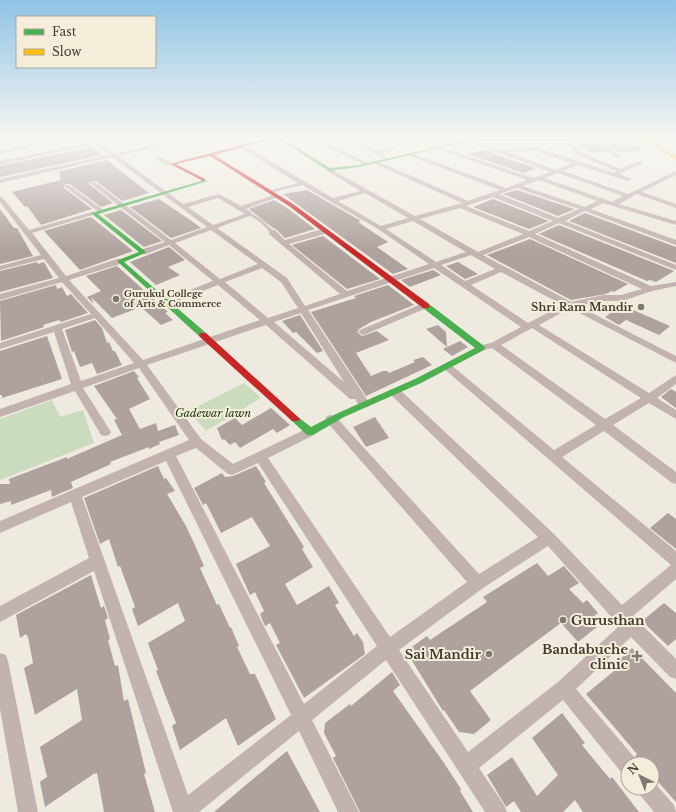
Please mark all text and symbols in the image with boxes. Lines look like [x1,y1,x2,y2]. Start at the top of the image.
legend [16,16,156,68]
text: Fast [52,24,77,39]
text: Slow [52,44,82,59]
place label: Gurukul College of Arts & Commerce [124,288,221,309]
marker: Gurukul College of Arts & Commerce [111,294,121,304]
place label: Shri Ram Mandir [531,300,634,314]
marker: Shri Ram Mandir [636,302,646,312]
park label: Gadewar lawn [175,406,251,420]
place label: Gurusthan [571,612,645,629]
marker: Gurusthan [558,615,568,625]
place label: Bandabuche clinic [542,641,628,673]
place label: Sai Mandir [405,646,482,663]
marker: Sai Mandir [484,649,494,659]
marker: Bandabuche clinic [631,650,643,662]
north arrow [620,756,660,796]
text: N [625,760,642,777]

